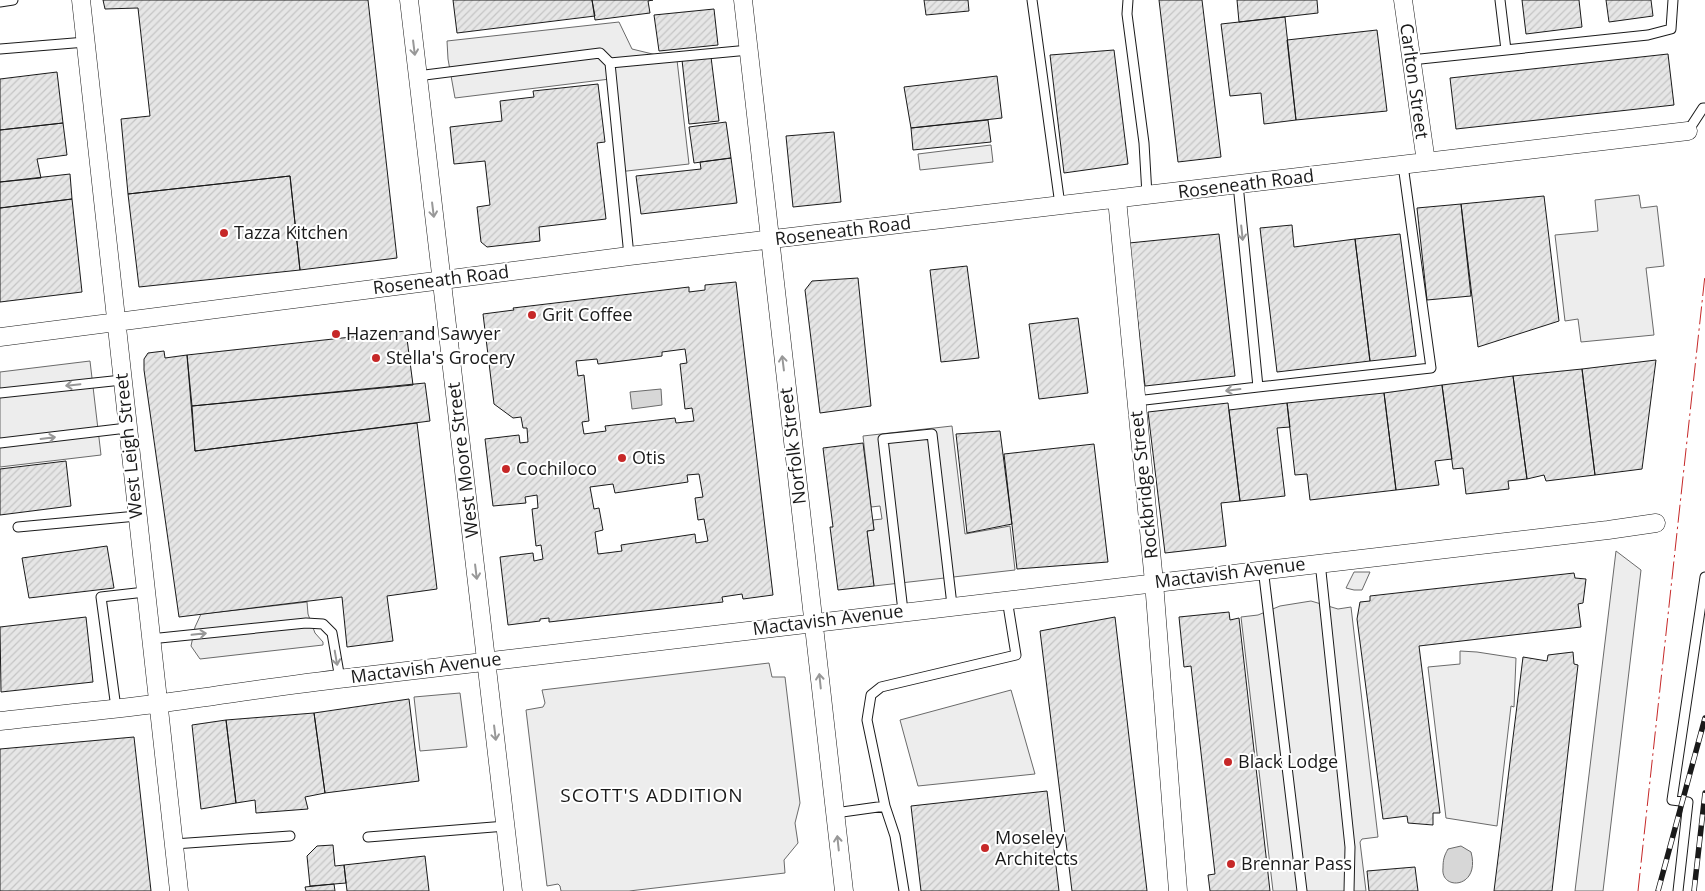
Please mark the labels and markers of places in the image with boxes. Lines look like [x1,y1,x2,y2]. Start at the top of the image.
place label: Tazza Kitchen [234,220,348,244]
marker: Tazza Kitchen [218,227,230,239]
place label: Grit Coffee [542,302,633,326]
marker: Grit Coffee [526,309,538,321]
place label: Hazen and Sawyer [346,321,501,345]
marker: Hazen and Sawyer [330,328,342,340]
place label: Stella's Grocery [386,345,516,369]
marker: Stella's Grocery [370,352,382,364]
place label: Otis [632,445,666,469]
marker: Otis [616,452,628,464]
place label: Cochiloco [516,456,597,480]
marker: Cochiloco [500,463,512,475]
place label: Black Lodge [1238,749,1338,773]
marker: Black Lodge [1222,756,1234,768]
place label: Moseley Architects [995,825,1078,870]
marker: Moseley Architects [979,842,991,854]
place label: Brennar Pass [1241,851,1352,875]
marker: Brennar Pass [1225,858,1237,870]

